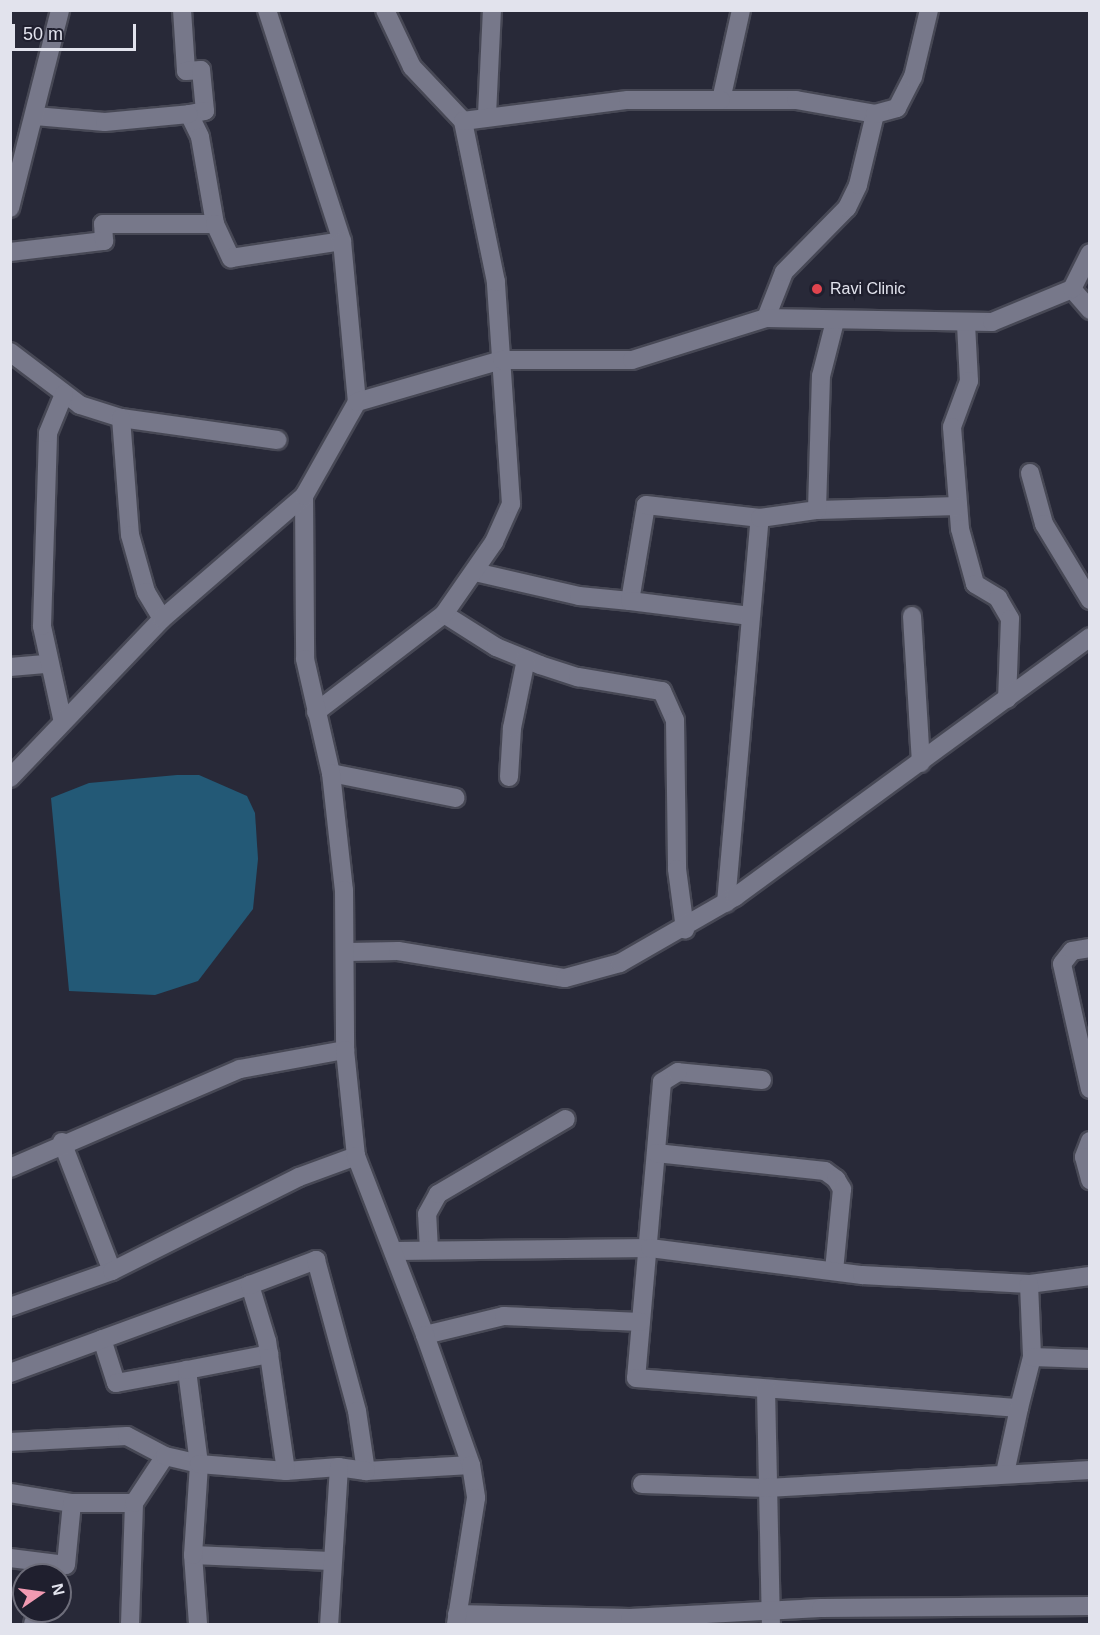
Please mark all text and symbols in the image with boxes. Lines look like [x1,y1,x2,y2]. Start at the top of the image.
scale bar [15,12,140,50]
text: 50 m [23,24,63,44]
place label: Ravi Clinic [830,279,906,299]
marker: Ravi Clinic [808,280,826,298]
north arrow [12,1563,72,1623]
text: N [48,1582,68,1597]

